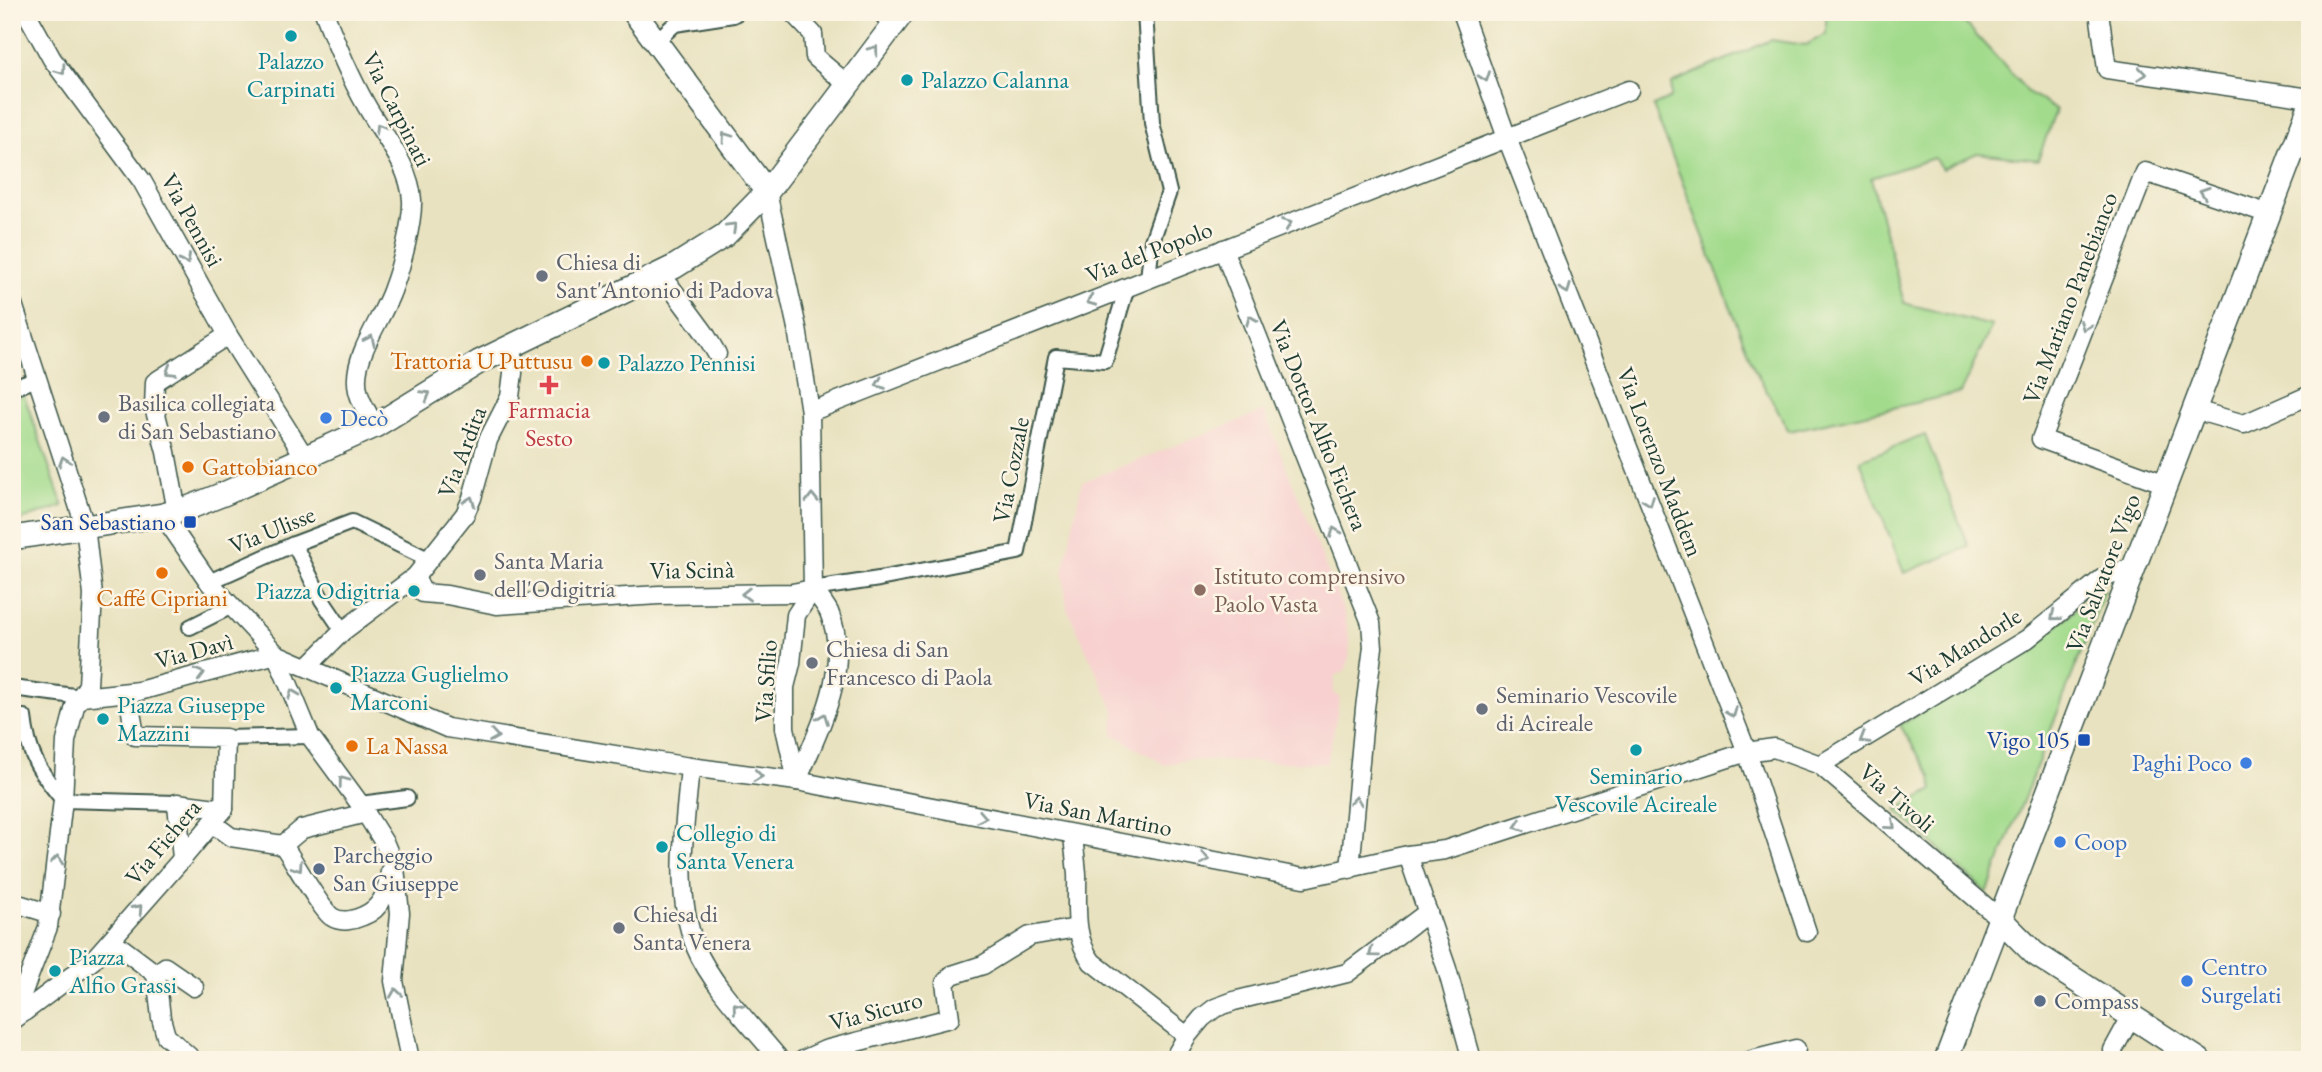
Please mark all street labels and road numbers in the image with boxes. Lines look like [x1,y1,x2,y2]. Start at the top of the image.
street label: Via Carpinati [355,46,440,171]
street label: Via Pennisi [154,168,231,272]
street label: Via Mariano Panebianco [2015,187,2124,408]
street label: Via del Popolo [1081,213,1217,290]
street label: Via Dottor Alfio Fichera [1263,315,1376,535]
street label: Via Lorenzo Maddem [1610,363,1711,561]
street label: Via Ardita [430,401,493,502]
street label: Via Cozzale [985,414,1036,526]
street label: Via Salvatore Vigo [2058,489,2147,657]
street label: Via Ulisse [224,498,319,561]
street label: Via Scinà [649,553,735,586]
street label: Via Mandorle [1903,600,2027,693]
street label: Via Davì [151,625,236,676]
street label: Via Sfilio [747,638,784,723]
street label: Via Tivoli [1853,756,1942,839]
street label: Via San Martino [1021,784,1175,843]
street label: Via Fichera [118,792,208,891]
street label: Via Sicuro [826,983,926,1038]

